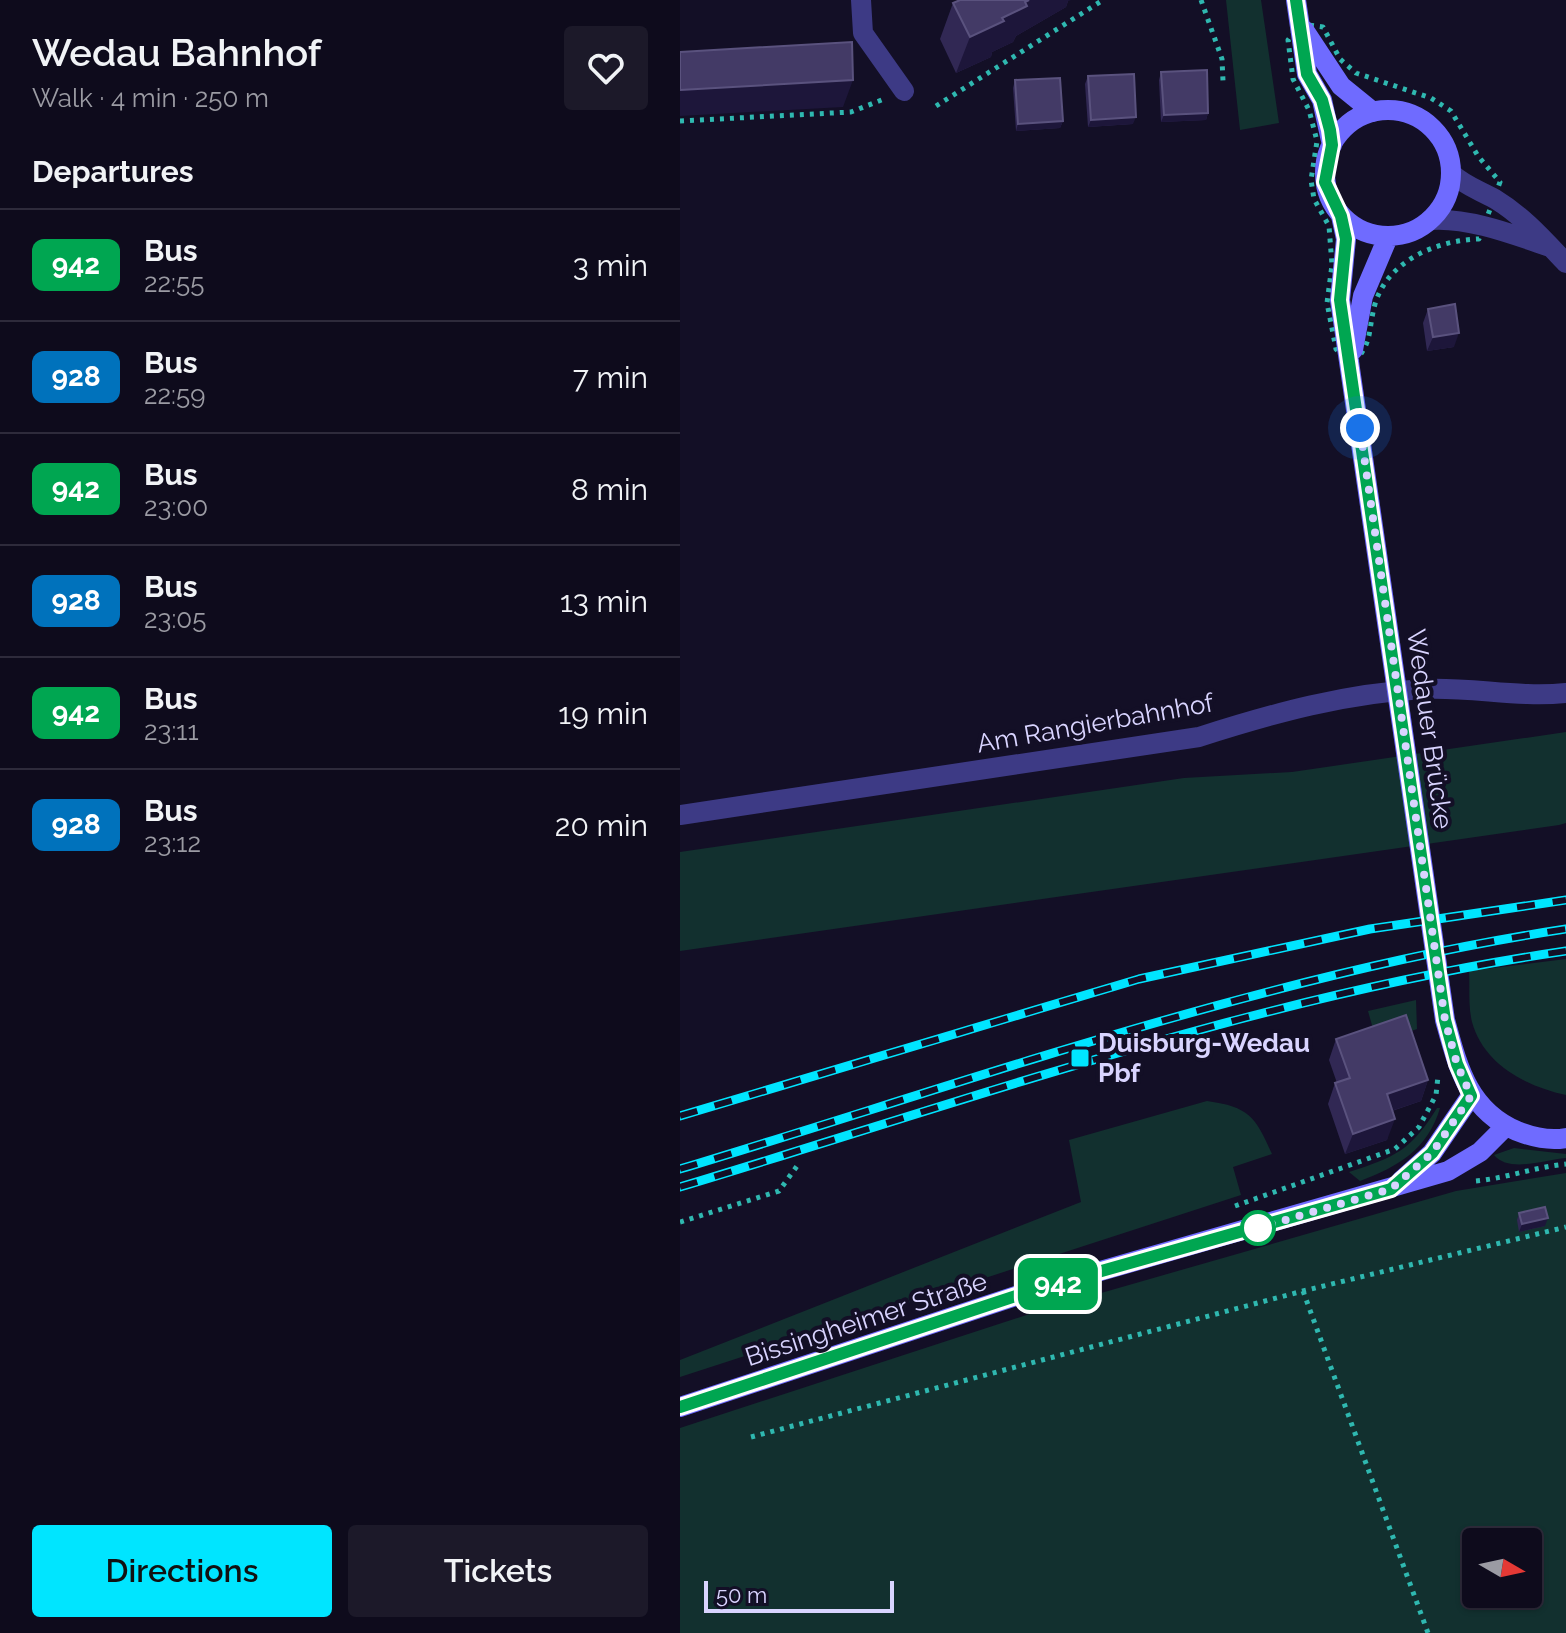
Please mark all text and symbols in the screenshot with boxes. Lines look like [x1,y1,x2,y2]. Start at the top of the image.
button: heart [564,26,648,110]
text: Wedau Bahnhof [32,30,321,75]
text: Walk · 4 min · 250 m [32,83,269,113]
text: Departures [32,154,194,189]
text: Bus [144,233,198,268]
text: 942 [52,248,100,281]
text: 3 min [573,248,648,283]
text: 22:55 [144,268,204,298]
text: Bus [144,345,198,380]
text: 928 [51,360,101,393]
text: 7 min [573,360,648,395]
text: 22:59 [144,380,205,410]
your location [1340,408,1380,448]
text: Bus [144,457,198,492]
text: 942 [52,472,100,505]
text: 8 min [571,472,648,507]
text: 23:00 [144,492,208,522]
text: Bus [144,569,198,604]
text: 928 [51,584,101,617]
text: 13 min [560,584,648,619]
text: 23:05 [144,604,206,634]
street label: Wedauer Brücke [1401,627,1459,831]
text: Bus [144,681,198,716]
street label: Am Rangierbahnhof [974,687,1217,759]
text: 942 [52,696,100,729]
text: 19 min [558,696,648,731]
text: 23:11 [144,716,199,746]
text: Bus [144,793,198,828]
text: 928 [51,808,101,841]
text: 20 min [555,808,648,843]
text: 23:12 [144,828,201,858]
place label: Duisburg-Wedau Pbf [1098,1028,1310,1088]
marker: Duisburg-Wedau Pbf [1069,1047,1091,1069]
unlabelled marker [1241,1211,1275,1245]
line badge: 942 [1012,1258,1104,1310]
street label: Bissingheimer Straße [741,1266,991,1372]
text: 942 [1034,1267,1082,1300]
button: Directions [32,1525,332,1617]
button: Tickets [348,1525,648,1617]
north arrow [1462,1528,1542,1608]
map controls [1462,1528,1542,1608]
scale bar [704,1577,894,1613]
text: 50 m [716,1582,767,1608]

